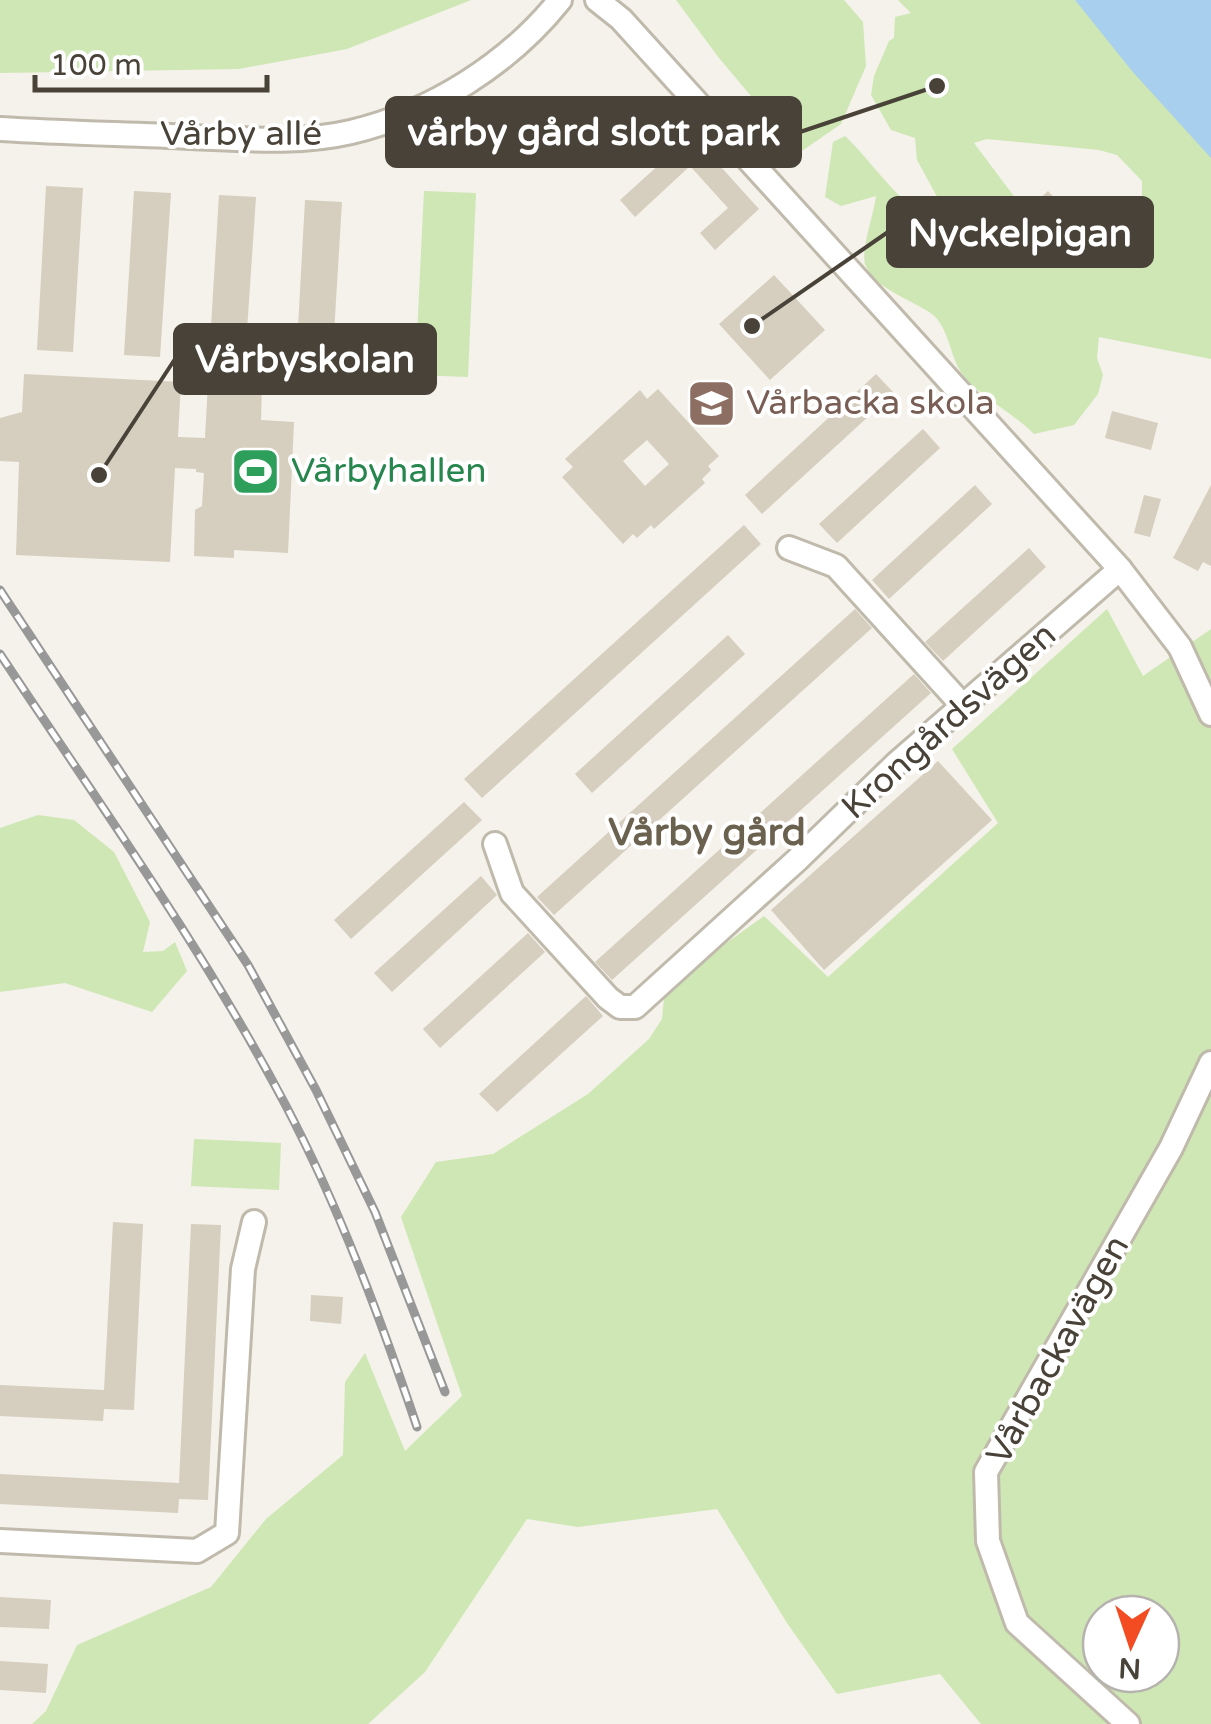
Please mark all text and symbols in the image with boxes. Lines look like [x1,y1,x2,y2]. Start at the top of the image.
scale bar [35,30,268,92]
text: 100 m [50,47,142,84]
callout: vårby gård slott park [387,98,800,166]
text: vårby gård slott park [407,110,781,156]
street label: Vårby allé [160,113,322,155]
callout: Nyckelpigan [888,198,1152,266]
text: Nyckelpigan [908,211,1132,257]
callout: Vårbyskolan [175,325,435,393]
text: Vårbyskolan [195,337,415,383]
school or university icon: Vårbacka skola [685,377,737,429]
place label: Vårbacka skola [746,382,995,424]
sports icon: Vårbyhallen [230,445,282,497]
place label: Vårbyhallen [291,450,487,492]
street label: Krongårdsvägen [833,614,1065,828]
district label: Vårby gård [608,810,806,856]
street label: Vårbackavägen [978,1228,1138,1472]
north arrow [1081,1594,1181,1694]
text: N [1118,1650,1142,1686]

